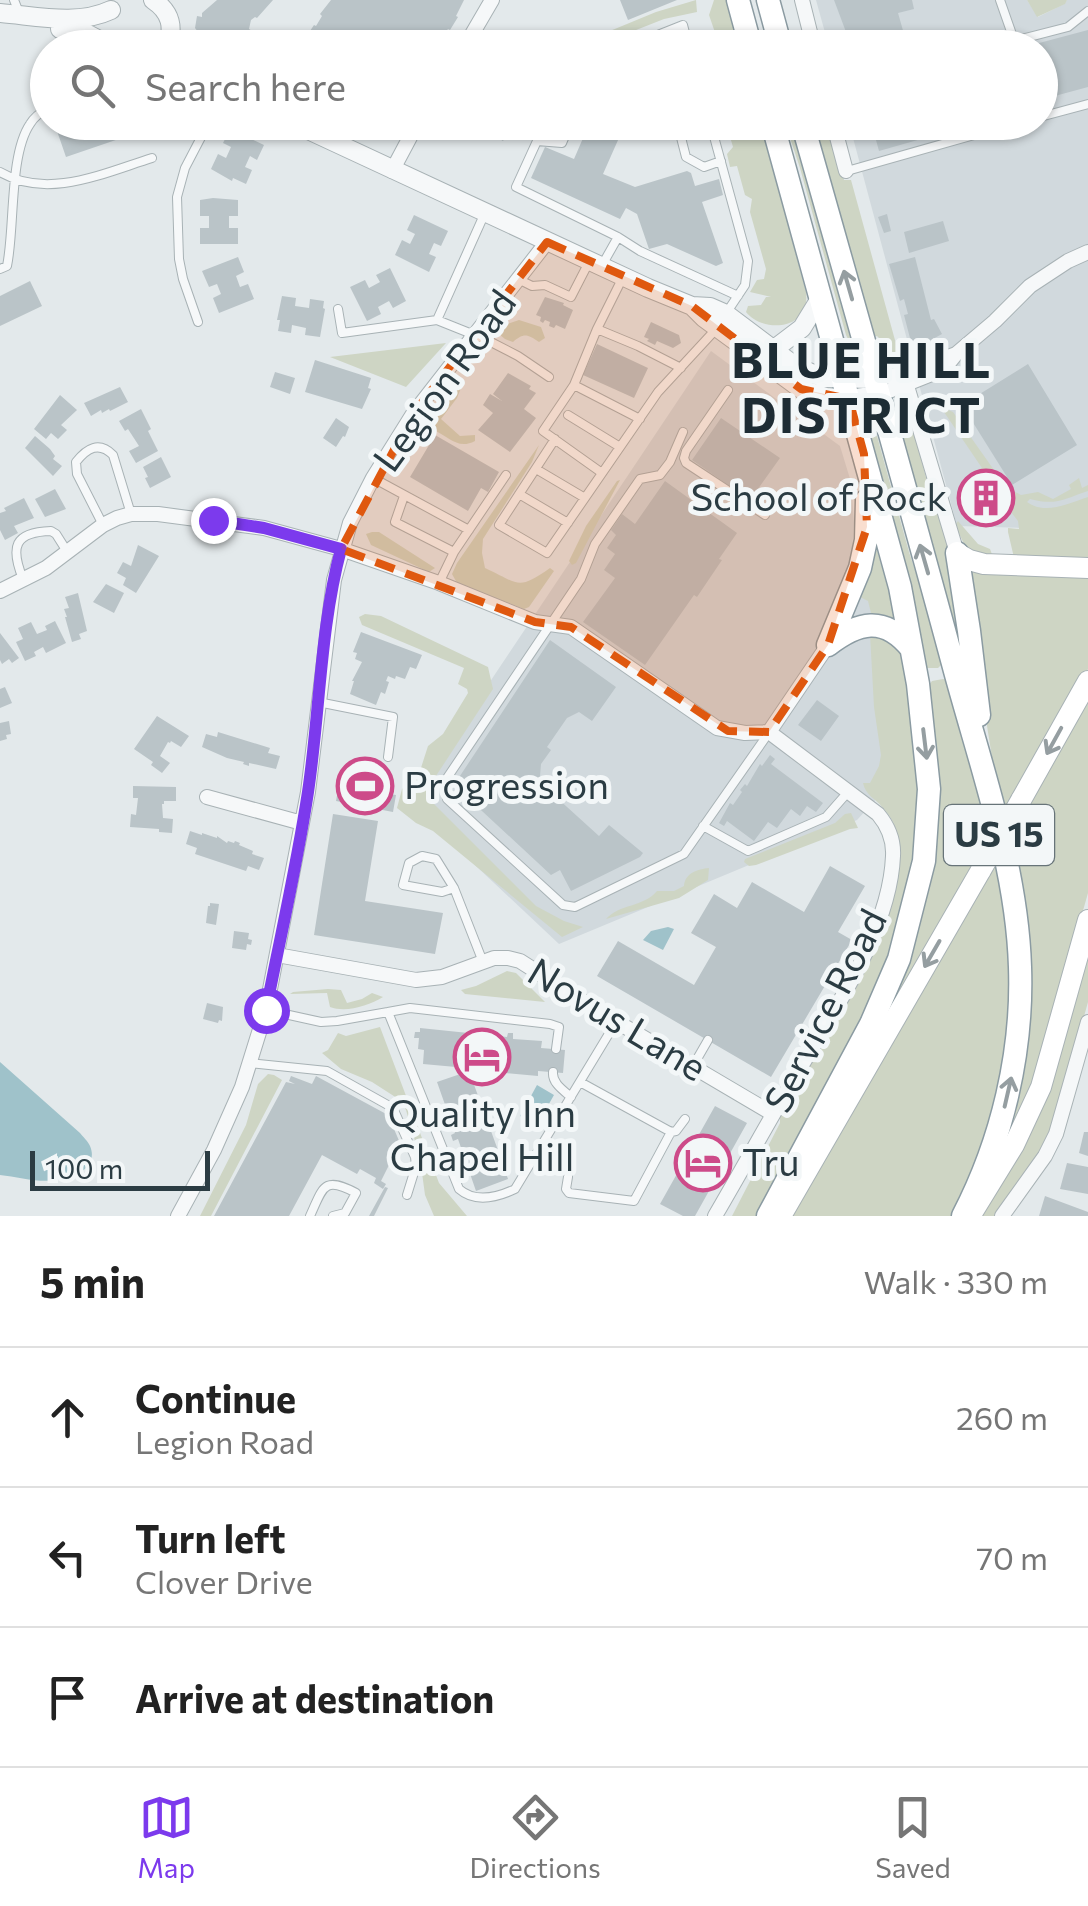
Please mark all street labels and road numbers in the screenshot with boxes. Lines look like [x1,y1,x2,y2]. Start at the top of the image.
street label: Legion Road [361,280,524,479]
road number: US 15 [944,805,1054,865]
street label: Service Road [753,900,895,1119]
street label: Novus Lane [521,946,716,1089]

